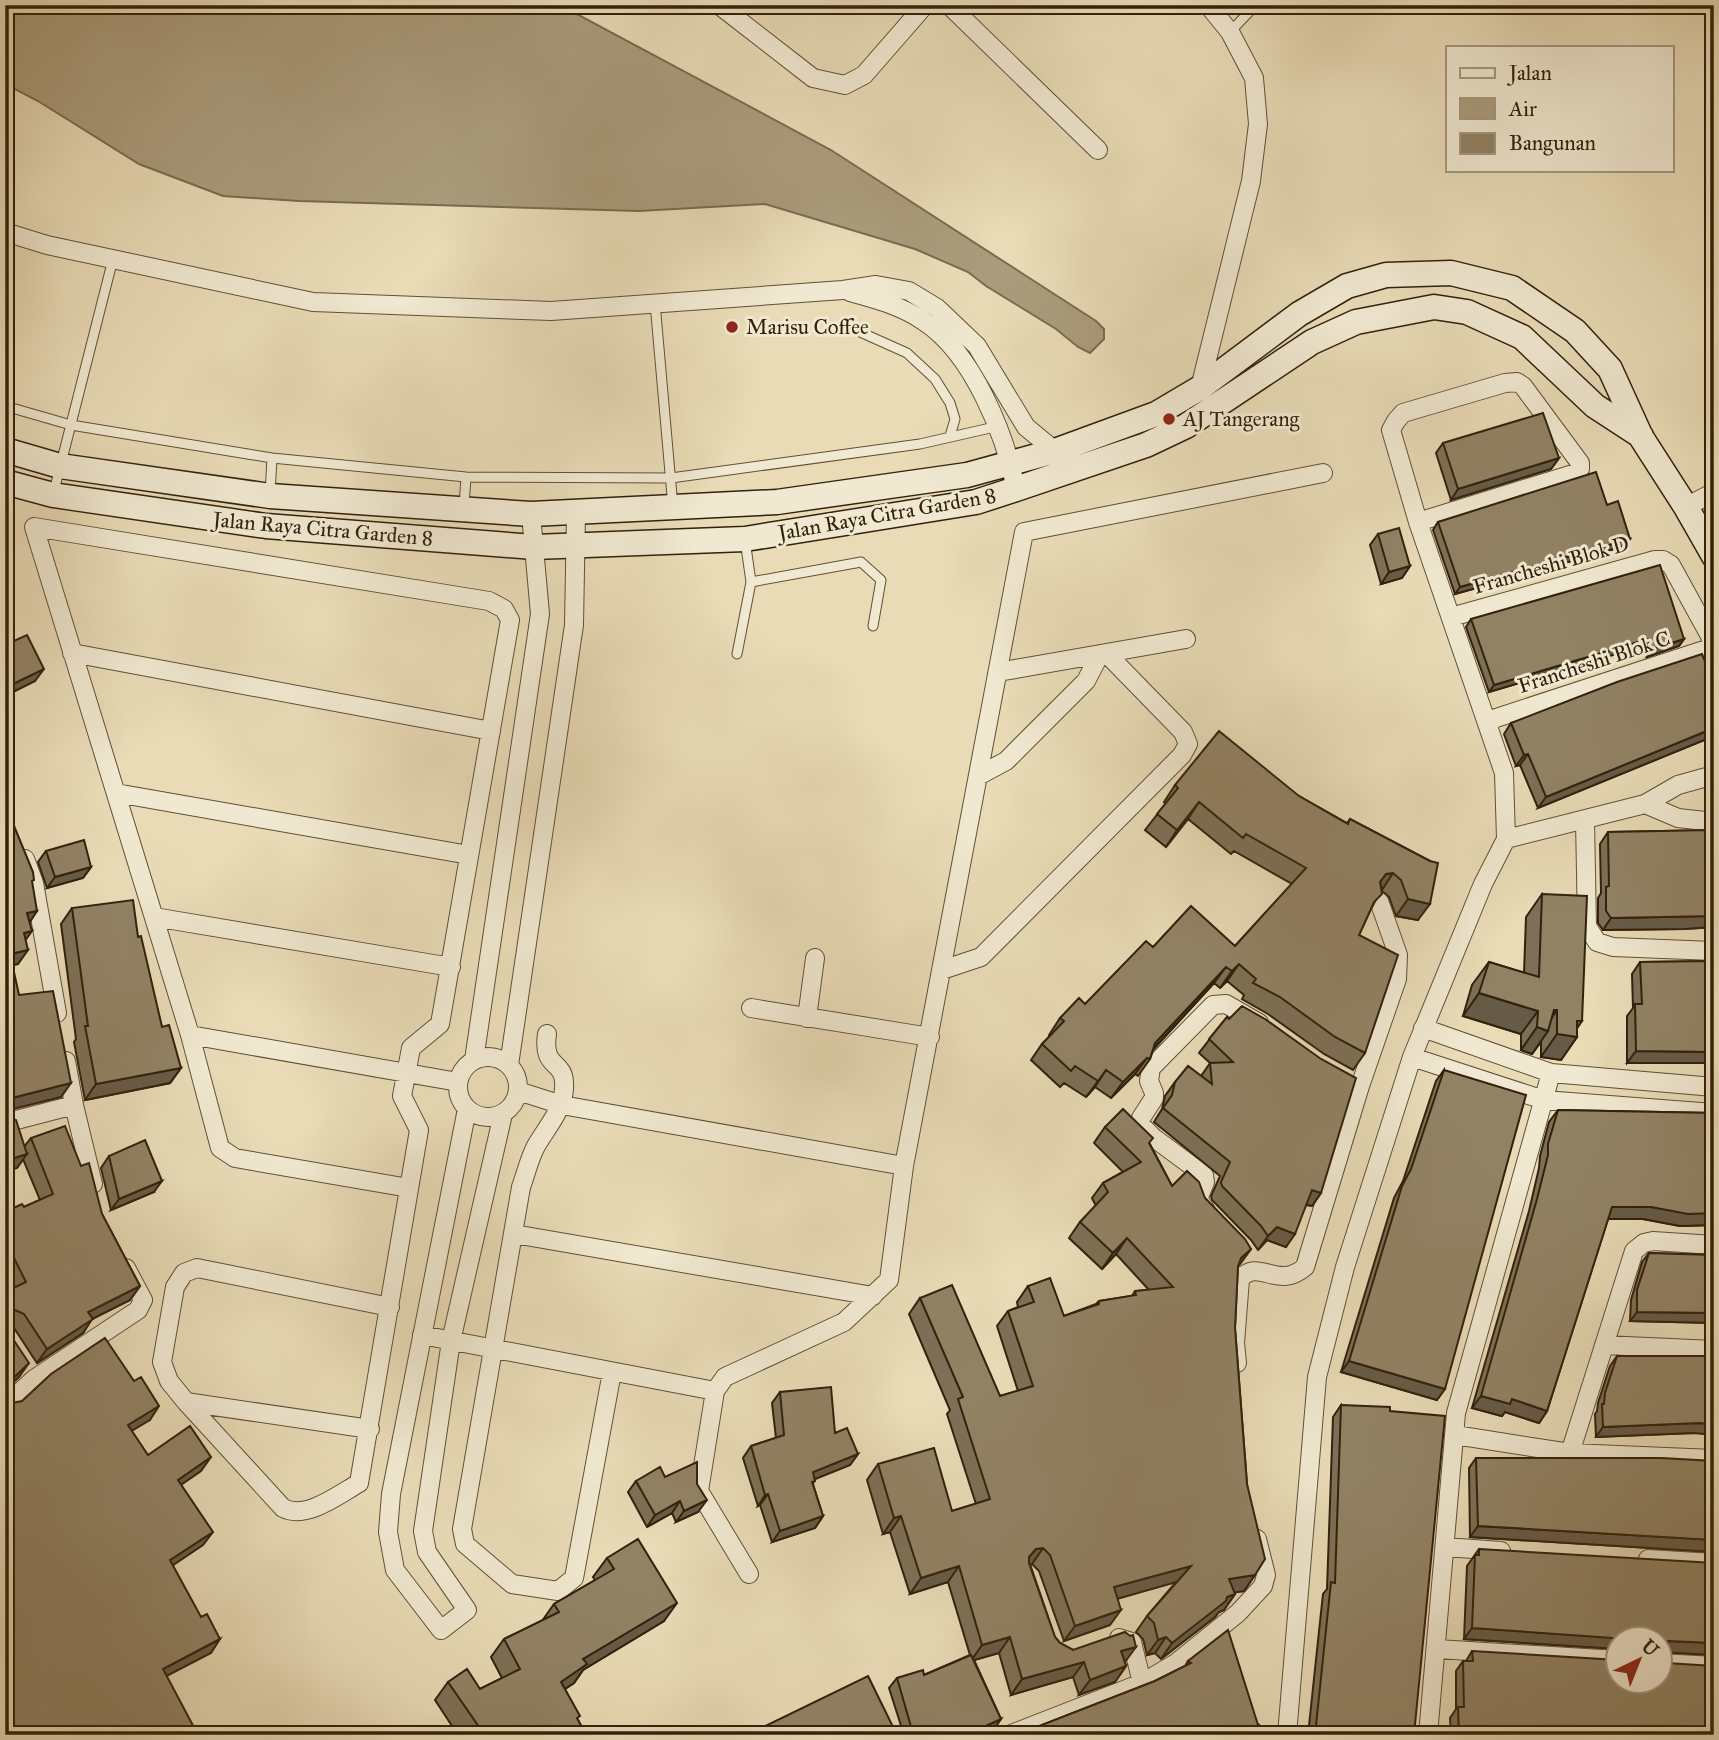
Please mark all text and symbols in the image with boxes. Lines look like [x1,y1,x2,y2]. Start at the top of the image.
legend [1446,46,1674,172]
text: Jalan [1507,60,1552,86]
text: Air [1508,96,1537,122]
text: Bangunan [1509,130,1596,156]
place label: Marisu Coffee [746,314,869,340]
marker: Marisu Coffee [724,319,740,335]
place label: AJ Tangerang [1182,406,1300,432]
marker: AJ Tangerang [1161,411,1177,427]
street label: Jalan Raya Citra Garden 8 [774,482,998,546]
street label: Jalan Raya Citra Garden 8 [210,506,434,552]
street label: Francheshi Blok D [1470,530,1632,600]
street label: Francheshi Blok C [1514,625,1674,699]
north arrow [1604,1624,1674,1694]
text: U [1637,1634,1664,1662]

